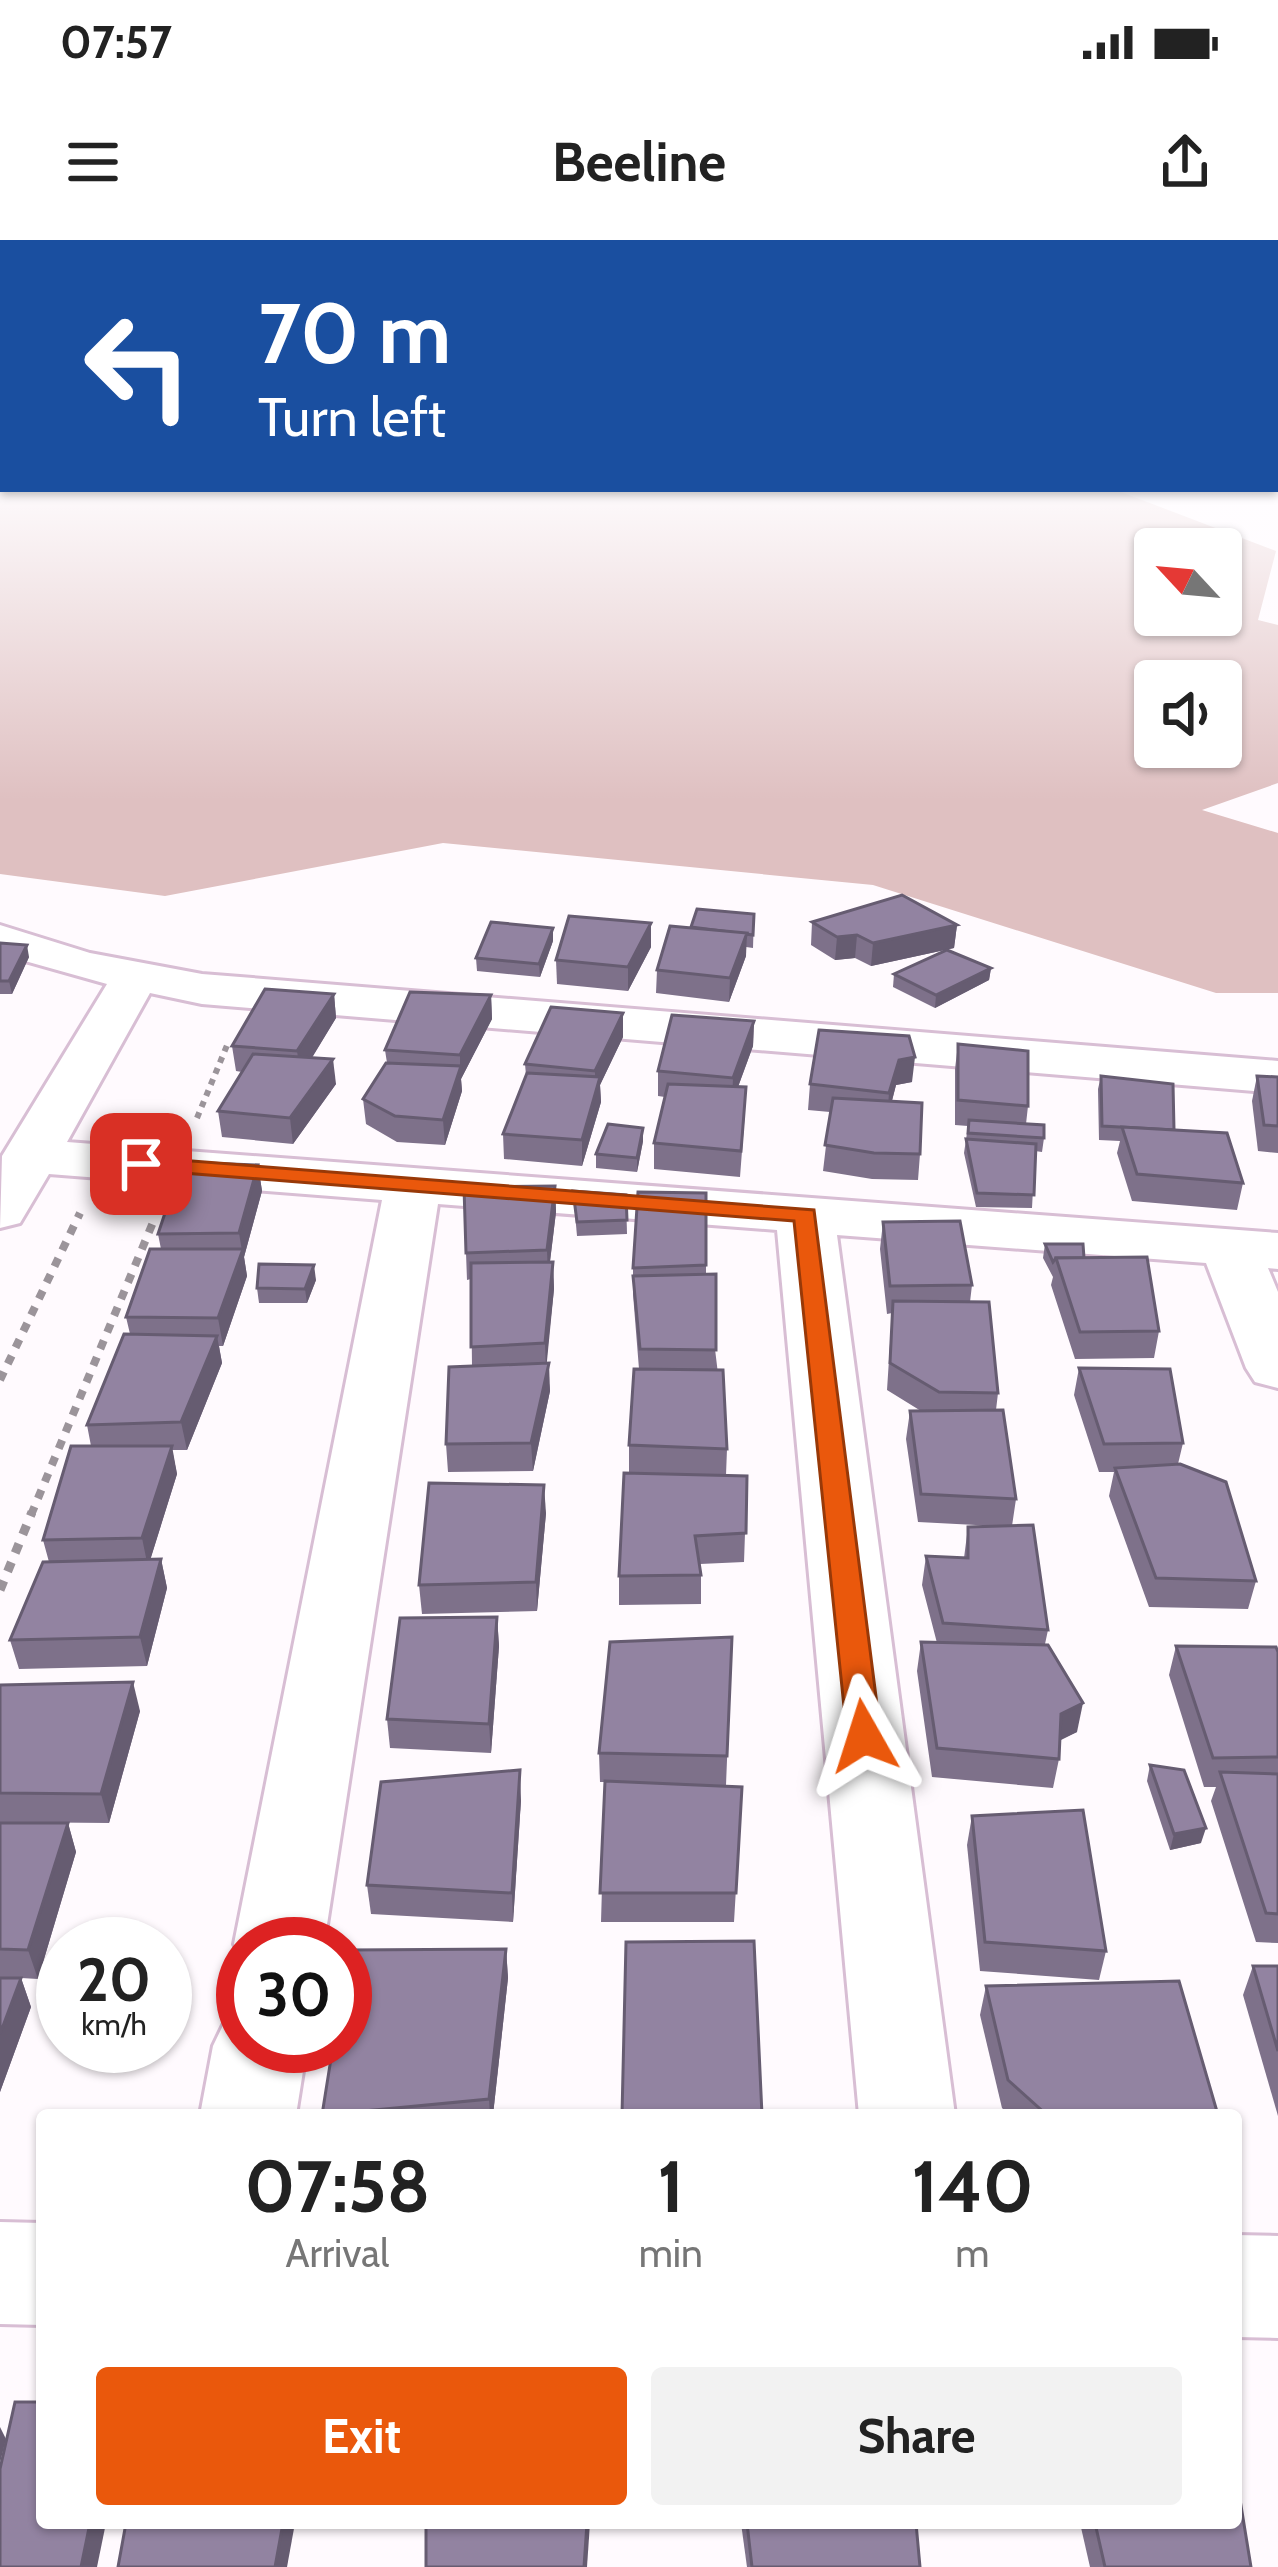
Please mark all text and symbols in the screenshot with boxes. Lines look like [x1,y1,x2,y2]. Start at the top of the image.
text: 07:57 [60,15,172,69]
icon: menu [60,129,126,195]
text: Beeline [552,129,726,195]
icon: share [1152,129,1218,195]
text: 70 m [258,282,451,384]
icon: left [60,288,216,444]
text: Turn left [258,384,446,450]
north arrow [1134,528,1242,636]
map controls [1134,528,1242,768]
button: sound [1134,660,1242,768]
pin [90,1113,192,1215]
icon: arrive [108,1131,174,1197]
position arrow [801,1673,927,1799]
speed limit sign: 30 [216,1917,372,2073]
text: 20 [77,1943,151,2016]
text: km/h [81,2006,147,2043]
text: 07:58 [244,2143,430,2230]
text: 1 [657,2143,684,2230]
text: 140 [911,2143,1034,2230]
text: Arrival [285,2229,389,2277]
text: min [639,2229,703,2277]
text: m [955,2229,990,2277]
button: Exit [96,2367,627,2505]
button: Share [651,2367,1182,2505]

